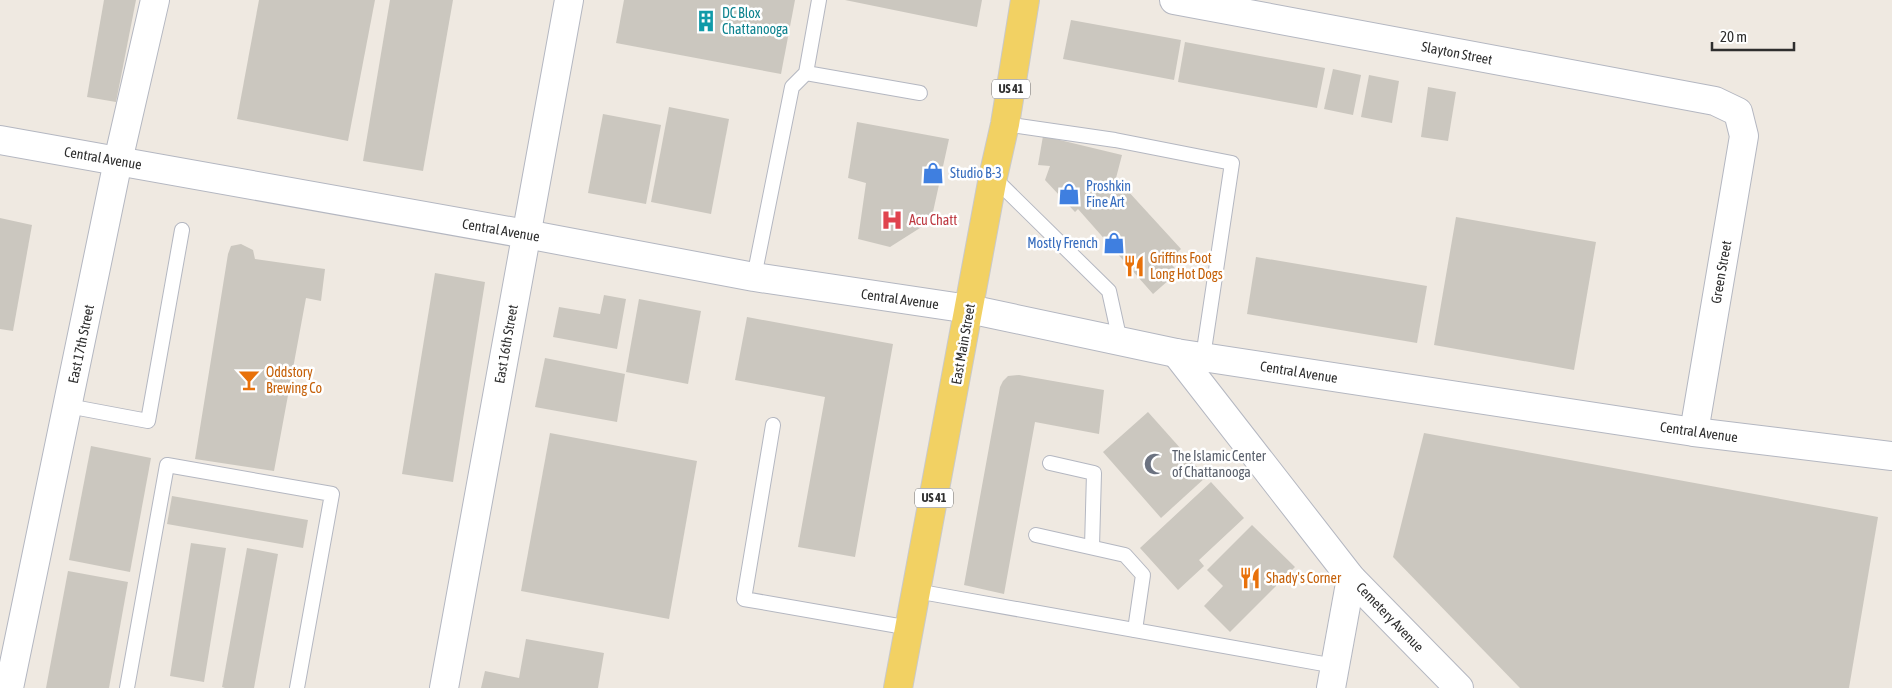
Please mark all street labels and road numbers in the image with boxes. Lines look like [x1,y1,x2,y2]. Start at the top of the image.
street label: Slayton Street [1420,38,1494,68]
road number: US 41 [992,80,1030,98]
street label: Central Avenue [63,143,143,173]
street label: Central Avenue [461,215,541,245]
street label: Green Street [1708,239,1734,305]
street label: Central Avenue [860,286,940,312]
street label: East Main Street [948,302,978,386]
street label: East 17th Street [65,303,97,385]
street label: East 16th Street [491,303,521,385]
street label: Central Avenue [1259,358,1339,386]
street label: Central Avenue [1659,419,1739,445]
road number: US 41 [915,488,953,508]
street label: Cemetery Avenue [1353,579,1427,655]

